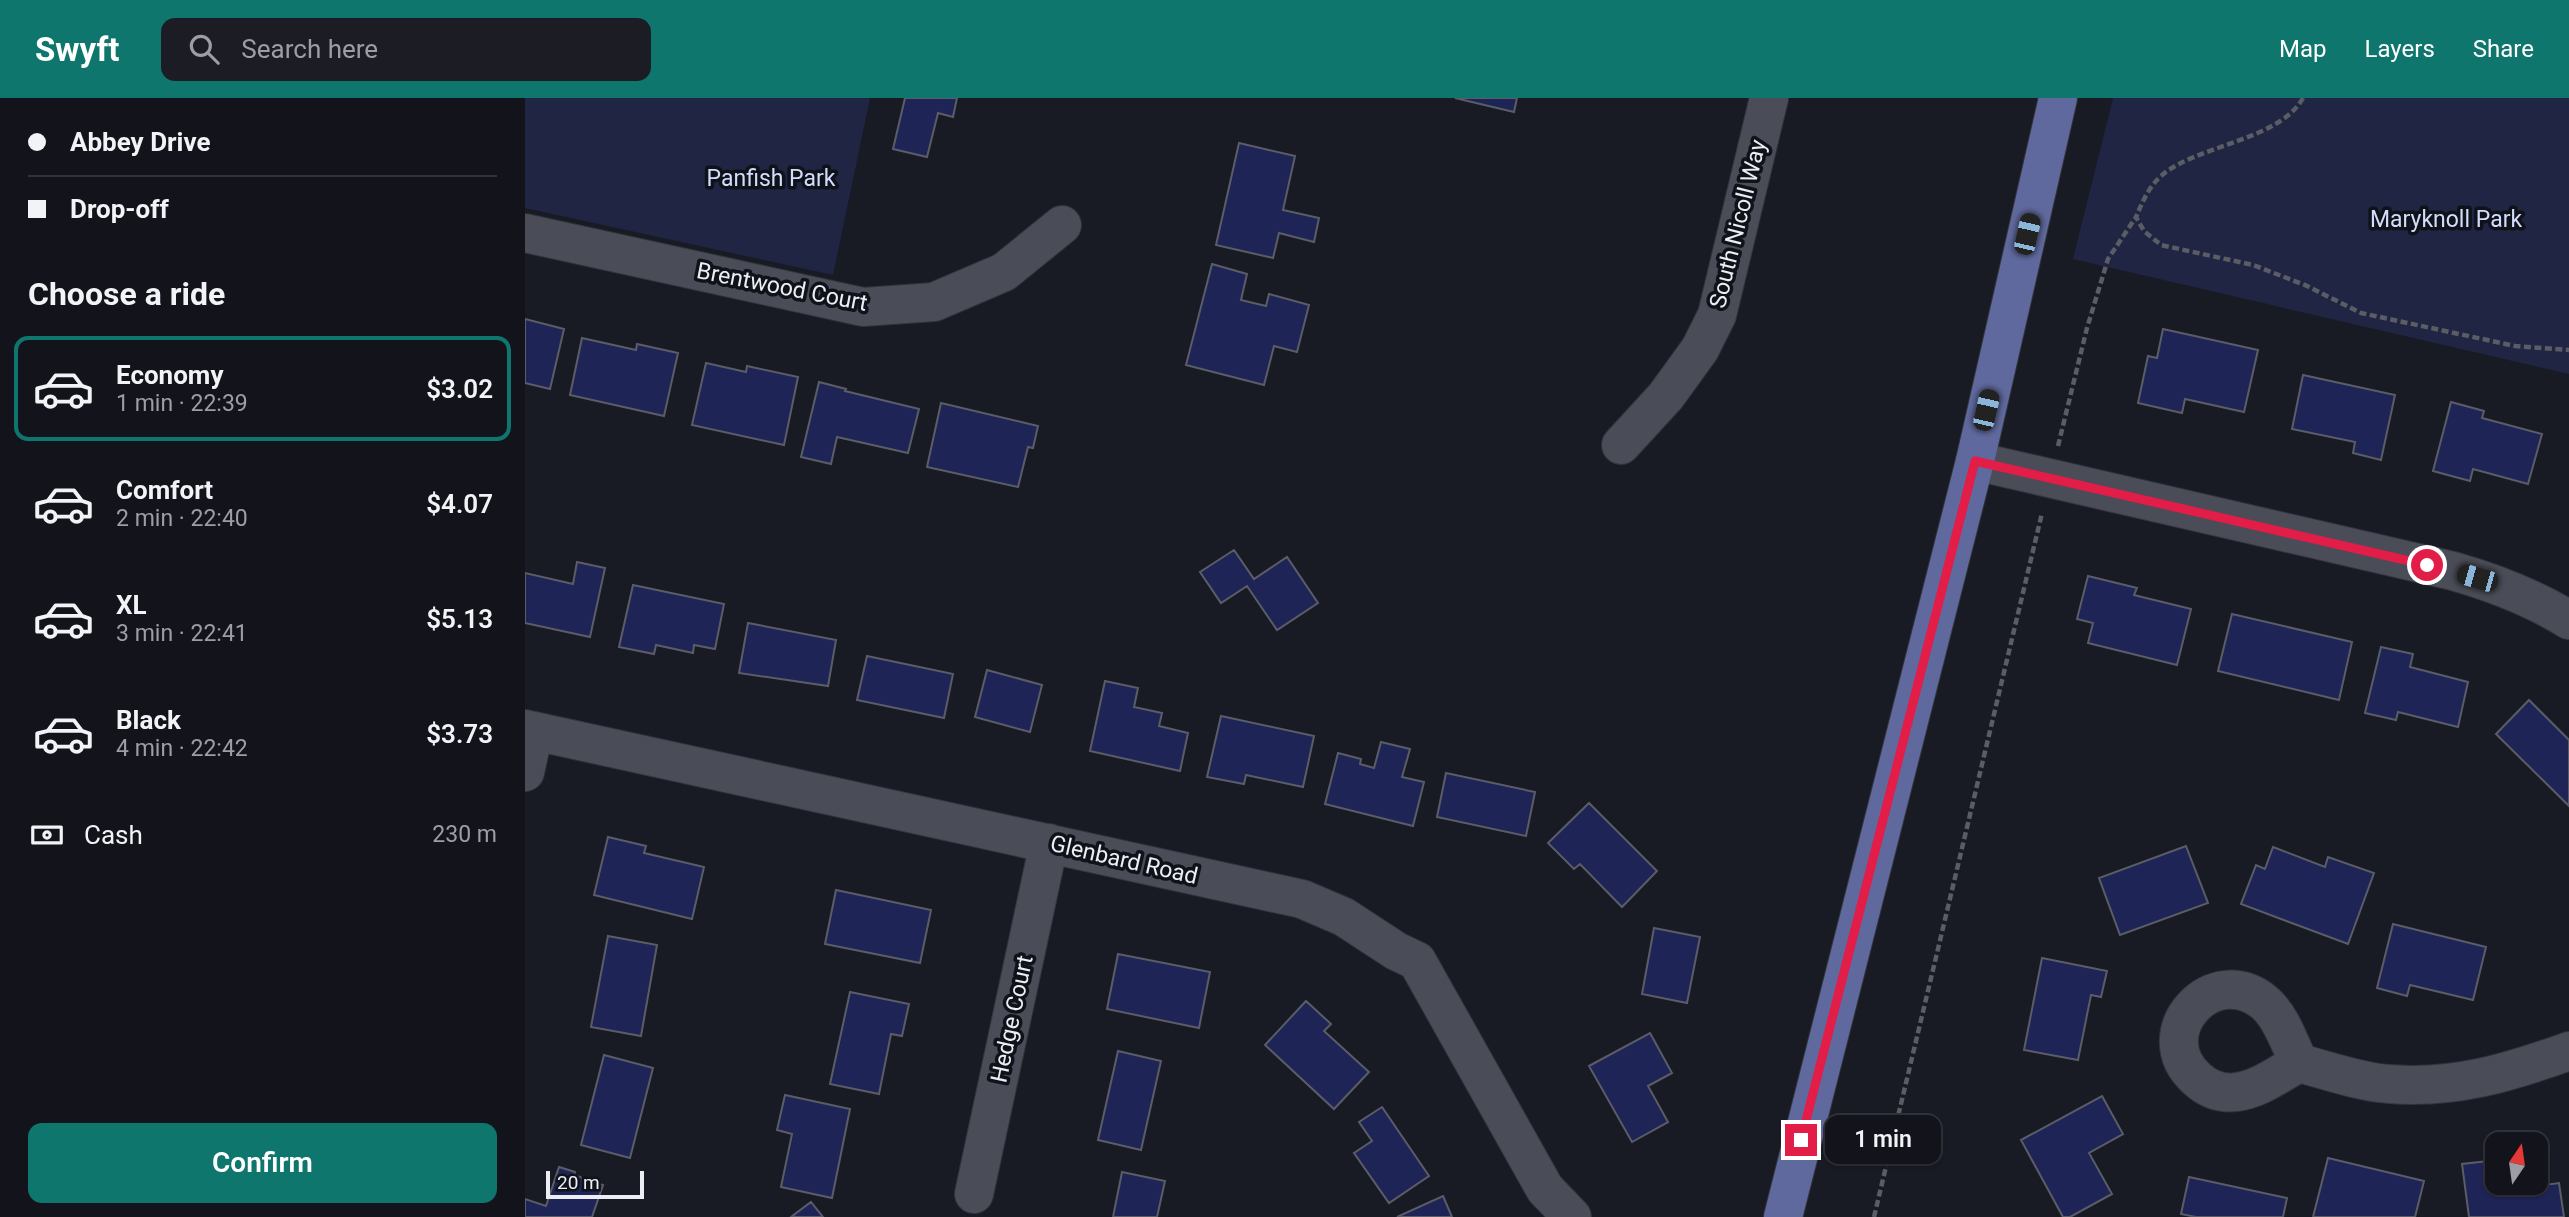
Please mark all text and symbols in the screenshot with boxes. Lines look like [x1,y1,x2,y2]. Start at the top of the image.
search box [161,18,651,81]
text: Swyft [35,30,119,69]
icon: search [185,30,223,68]
text: Search here [241,34,378,64]
text: Map [2279,35,2327,63]
text: Layers [2365,35,2435,63]
text: Share [2473,35,2534,63]
text: Abbey Drive [70,127,211,157]
street label: South Nicoll Way [1704,137,1772,311]
park label: Panfish Park [707,165,836,192]
text: Drop-off [70,194,169,224]
park label: Maryknoll Park [2370,206,2522,233]
car [2013,211,2042,257]
street label: Brentwood Court [694,257,870,317]
text: Choose a ride [28,275,225,313]
icon: car [32,357,95,420]
text: Economy [116,360,223,390]
text: $3.02 [426,374,493,404]
car [1972,387,2001,433]
text: 1 min · 22:39 [116,390,248,417]
icon: car [32,472,95,535]
text: Comfort [116,475,213,505]
text: $4.07 [426,489,493,519]
text: 2 min · 22:40 [116,505,248,532]
route start [2411,549,2443,581]
car [2454,562,2501,594]
icon: car [32,587,95,650]
text: XL [116,590,147,620]
text: $5.13 [426,604,493,634]
text: 3 min · 22:41 [116,620,248,647]
icon: car [32,702,95,765]
text: Black [116,705,181,735]
text: $3.73 [426,719,493,749]
text: 4 min · 22:42 [116,735,248,762]
icon: cash [28,816,66,854]
text: Cash [84,820,143,850]
text: 230 m [432,821,497,848]
street label: Glenbard Road [1048,830,1200,890]
street label: Hedge Court [985,953,1039,1085]
callout: 1 min [1825,1116,1941,1164]
button: Confirm [28,1123,497,1203]
route end [1785,1124,1817,1156]
text: 1 min [1854,1126,1912,1153]
north arrow [2485,1132,2548,1195]
map controls [2485,1132,2548,1195]
scale bar [546,1168,644,1200]
text: 20 m [557,1171,600,1194]

